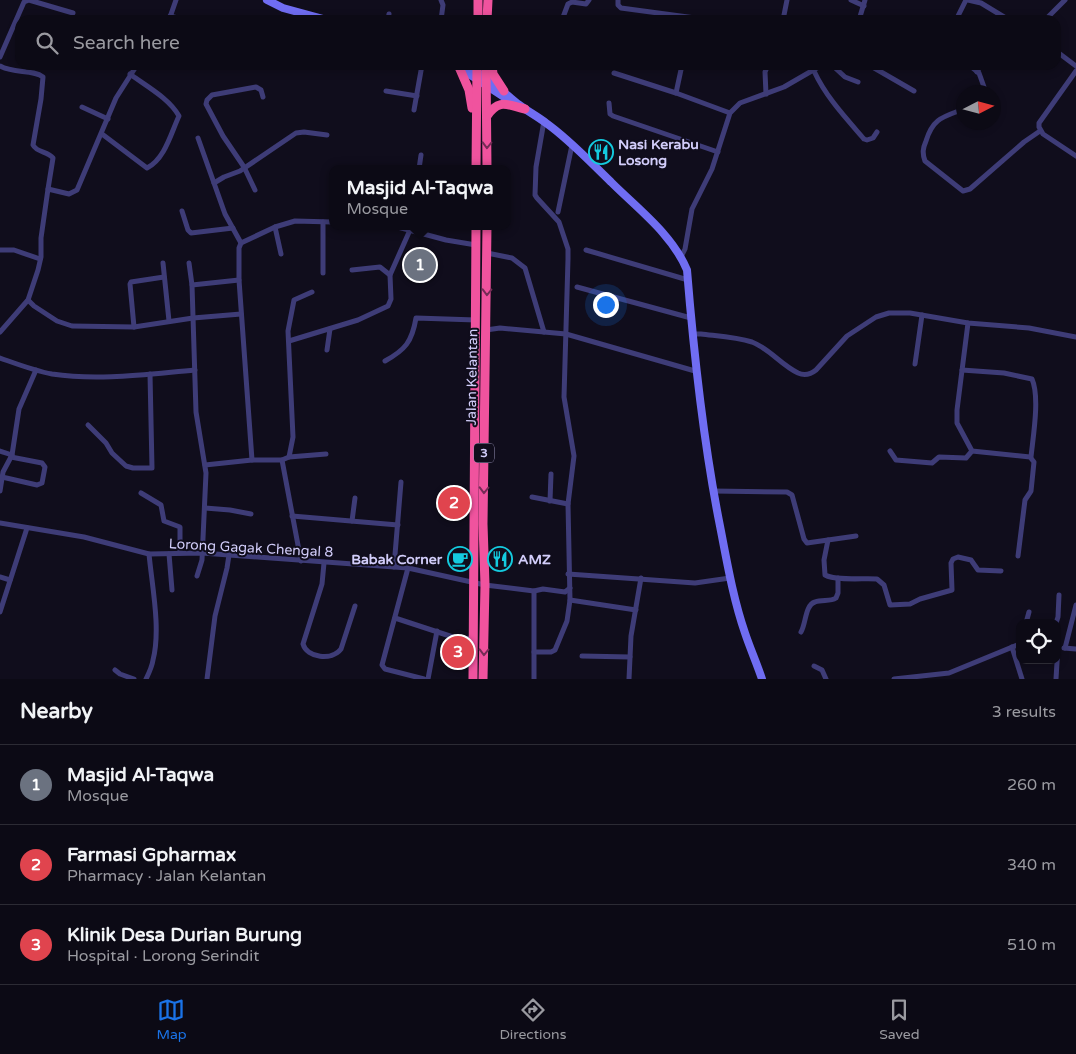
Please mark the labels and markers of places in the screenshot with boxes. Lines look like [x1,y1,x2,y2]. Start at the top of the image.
place label: Nasi Kerabu Losong [618,136,699,169]
restaurant icon: Nasi Kerabu Losong [588,139,614,165]
pin: 1 [404,246,436,284]
pin: 2 [438,484,470,522]
cafe icon: Babak Corner [447,546,473,572]
restaurant icon: AMZ [487,546,513,572]
place label: Babak Corner [351,551,443,568]
place label: AMZ [518,551,551,568]
pin: 3 [442,633,474,671]

